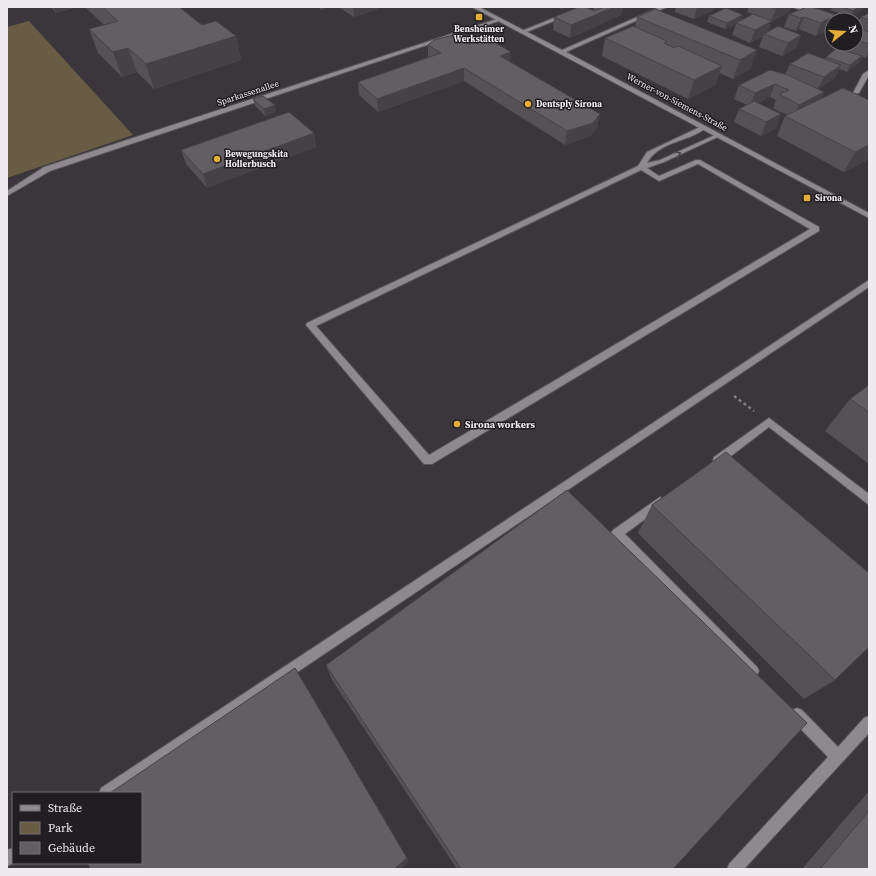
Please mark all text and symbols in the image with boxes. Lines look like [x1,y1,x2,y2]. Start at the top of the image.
marker: Bensheimer Werkstätten [474,12,484,22]
north arrow [824,12,864,52]
place label: Bensheimer Werkstätten [454,23,505,45]
text: N [845,23,861,35]
street label: Werner-von-Siemens-Straße [624,70,730,134]
street label: Sparkassenallee [215,77,281,109]
place label: Dentsply Sirona [536,98,602,110]
marker: Dentsply Sirona [523,99,533,109]
place label: Bewegungskita Hollerbusch [225,148,288,170]
one-way arrow [674,150,681,158]
marker: Bewegungskita Hollerbusch [212,154,222,164]
place label: Sirona [815,192,842,204]
marker: Sirona [802,193,812,203]
place label: Sirona workers [465,418,535,431]
marker: Sirona workers [452,419,462,429]
legend [12,792,142,864]
text: Straße [48,800,82,816]
text: Park [48,820,73,836]
text: Gebäude [48,840,95,856]

